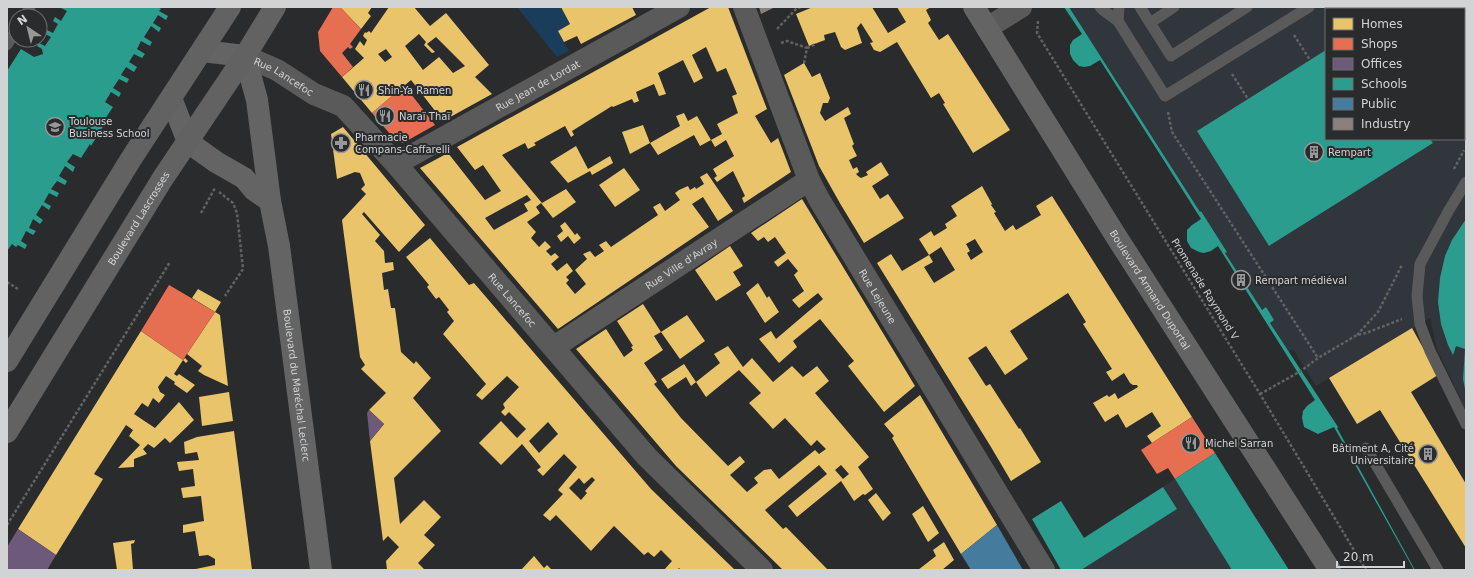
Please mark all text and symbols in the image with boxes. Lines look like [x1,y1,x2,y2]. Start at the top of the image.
north arrow [8,8,48,48]
legend [1325,8,1465,140]
text: N [15,12,30,28]
text: Homes [1361,17,1403,31]
text: Shops [1361,37,1397,51]
street label: Rue Lancefoc [252,55,316,98]
text: Offices [1361,57,1402,71]
street label: Rue Jean de Lordat [494,58,582,113]
text: Schools [1361,77,1407,91]
restaurant icon: Shin-Ya Ramen [353,79,375,101]
place label: Shin-Ya Ramen [378,85,451,96]
text: Public [1361,97,1397,111]
restaurant icon: Naraï Thaï [374,105,396,127]
place label: Naraï Thaï [399,111,450,122]
school or university icon: Toulouse Business School [44,116,66,138]
place label: Toulouse Business School [68,116,149,139]
text: Industry [1361,117,1410,131]
pharmacy icon: Pharmacie Compans-Caffarelli [330,132,352,154]
place label: Pharmacie Compans-Caffarelli [355,132,450,155]
building icon: Rempart [1303,141,1325,163]
place label: Rempart [1328,147,1371,158]
street label: Boulevard Lascrosses [105,169,171,267]
street label: Boulevard Armand Duportal [1108,228,1193,351]
street label: Rue Ville d'Avray [643,236,719,291]
street label: Promenade Raymond V [1169,236,1241,342]
street label: Rue Lejeune [857,267,899,325]
building icon: Rempart médiéval [1230,269,1252,291]
street label: Rue Lancefoc [486,271,538,329]
place label: Rempart médiéval [1255,275,1347,286]
street label: Boulevard du Maréchal Leclerc [282,308,312,462]
restaurant icon: Michel Sarran [1180,432,1202,454]
place label: Michel Sarran [1205,438,1273,449]
place label: Bâtiment A, Cité Universitaire [1332,443,1414,466]
building icon: Bâtiment A, Cité Universitaire [1417,443,1439,465]
scale bar [1337,543,1404,569]
text: 20 m [1343,550,1374,564]

